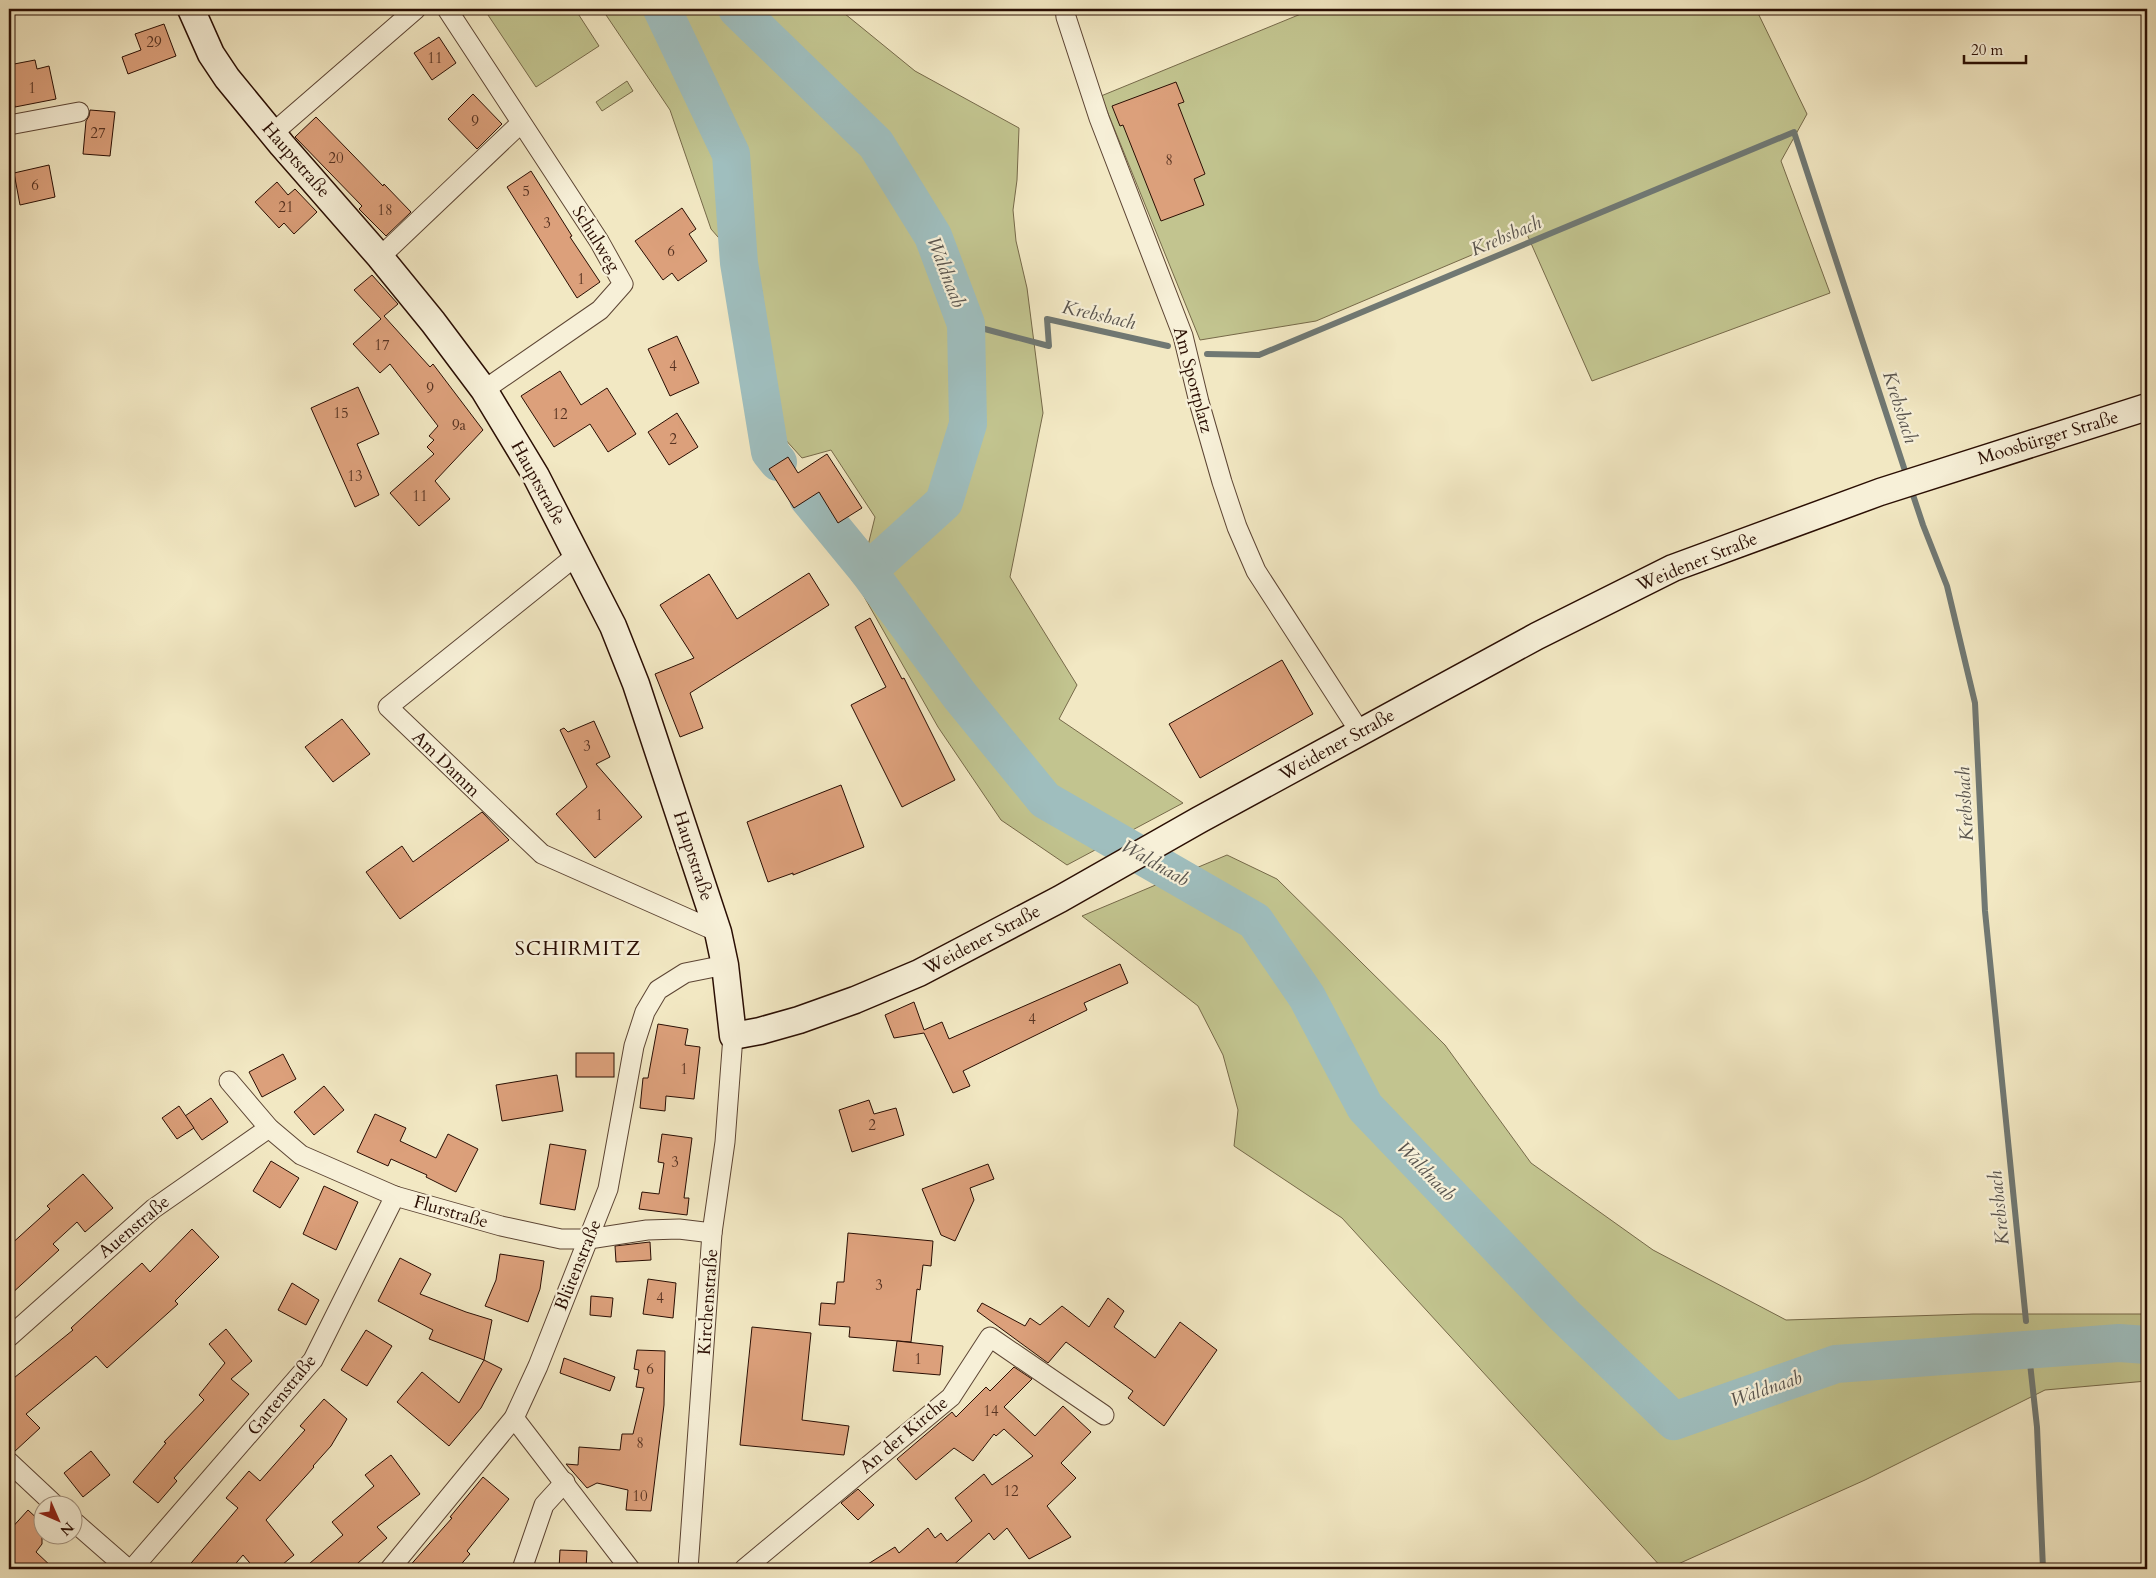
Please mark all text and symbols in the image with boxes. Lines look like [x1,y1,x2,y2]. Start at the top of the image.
house number: 29 [146,32,162,52]
scale bar [1964,32,2026,64]
text: 20 m [1971,40,2003,60]
house number: 11 [427,48,443,68]
house number: 1 [28,78,36,98]
house number: 9 [471,111,479,131]
street label: Hauptstraße [256,117,336,203]
house number: 27 [90,123,106,143]
house number: 20 [328,148,344,168]
house number: 8 [1165,150,1173,170]
house number: 6 [31,175,39,195]
house number: 5 [522,181,530,201]
house number: 21 [278,197,294,217]
house number: 18 [377,200,393,220]
street label: Schulweg [566,201,627,278]
water label: Krebsbach [1467,209,1545,263]
house number: 3 [543,213,551,233]
water label: Waldnaab [921,233,971,311]
house number: 6 [667,241,675,261]
house number: 1 [577,269,585,289]
water label: Krebsbach [1060,294,1138,336]
street label: Am Sportplatz [1167,324,1219,436]
house number: 17 [374,335,390,355]
house number: 4 [669,356,677,376]
water label: Krebsbach [1876,368,1924,446]
house number: 9 [426,378,434,398]
house number: 15 [333,403,349,423]
house number: 12 [552,404,568,424]
street label: Moosbürger Straße [1974,405,2122,471]
house number: 9a [452,415,467,435]
house number: 2 [669,429,677,449]
street label: Hauptstraße [505,436,571,530]
house number: 13 [347,466,363,486]
house number: 11 [412,486,428,506]
street label: Weidener Straße [1632,526,1761,598]
street label: Weidener Straße [1274,703,1399,788]
street label: Am Damm [406,725,486,803]
house number: 3 [583,736,591,756]
water label: Krebsbach [1950,766,1980,842]
house number: 1 [595,805,603,825]
street label: Hauptstraße [667,808,719,904]
water label: Waldnaab [1116,833,1194,893]
street label: Weidener Straße [918,899,1045,982]
district label: SCHIRMITZ [515,935,641,962]
house number: 4 [1028,1009,1036,1029]
house number: 1 [680,1059,688,1079]
house number: 2 [868,1115,876,1135]
water label: Waldnaab [1391,1135,1461,1207]
house number: 3 [671,1152,679,1172]
water label: Krebsbach [1982,1170,2016,1246]
street label: Flurstraße [411,1189,491,1235]
street label: Auenstraße [93,1190,175,1264]
street label: Blütenstraße [548,1216,608,1314]
street label: Kirchenstraße [692,1248,724,1356]
house number: 3 [875,1275,883,1295]
house number: 4 [656,1288,664,1308]
street label: Gartenstraße [242,1349,322,1441]
house number: 1 [914,1349,922,1369]
house number: 6 [646,1359,654,1379]
water label: Waldnaab [1727,1365,1805,1413]
street label: An der Kirche [854,1391,954,1479]
house number: 14 [983,1401,999,1421]
house number: 8 [636,1433,644,1453]
house number: 12 [1003,1481,1019,1501]
house number: 10 [632,1486,648,1506]
north arrow [32,1496,82,1546]
text: N [56,1518,78,1540]

